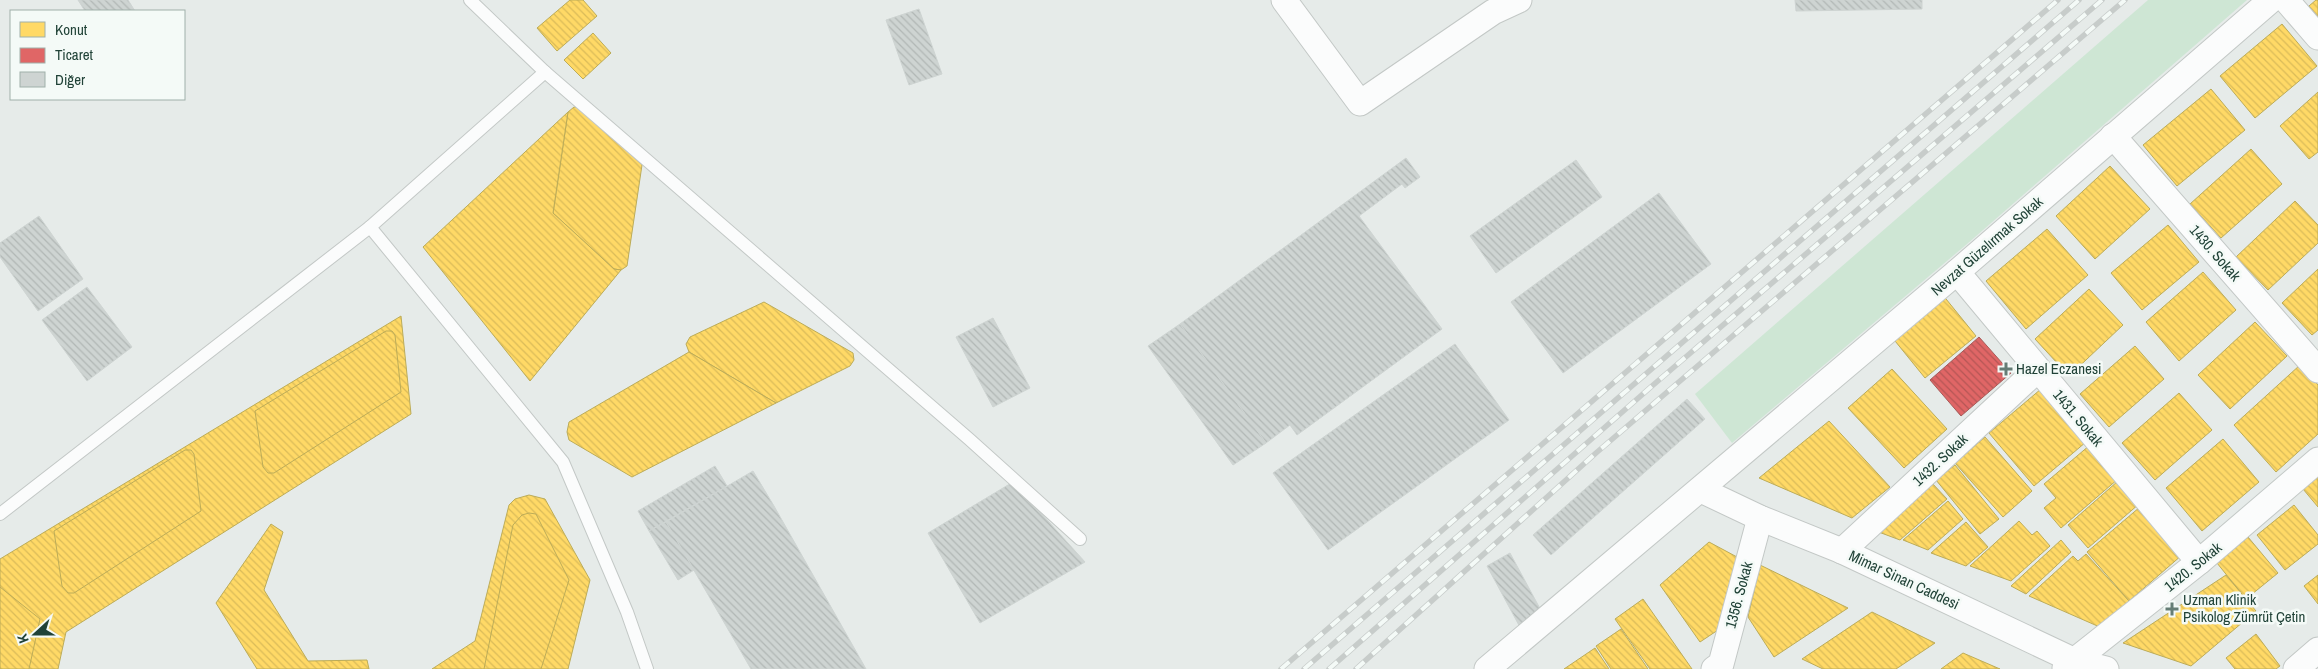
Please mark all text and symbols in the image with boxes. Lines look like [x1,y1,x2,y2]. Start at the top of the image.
legend [10,10,185,100]
text: Konut [55,19,88,40]
text: Ticaret [55,44,94,65]
text: Diğer [55,69,85,90]
street label: Nevzat Güzelırmak Sokak [1926,190,2048,300]
street label: 1430. Sokak [2185,220,2246,286]
place label: Hazel Eczanesi [2016,358,2101,379]
marker: Hazel Eczanesi [2000,363,2012,375]
street label: 1431. Sokak [2048,385,2109,451]
street label: 1432. Sokak [1907,428,1972,491]
street label: 1420. Sokak [2160,536,2227,596]
street label: Mimar Sinan Caddesi [1846,545,1963,614]
street label: 1356. Sokak [1720,558,1758,631]
place label: Uzman Klinik Psikolog Zümrüt Çetin [2183,589,2305,627]
marker: Uzman Klinik Psikolog Zümrüt Çetin [2165,602,2179,616]
north arrow [10,609,60,659]
text: K [13,631,33,646]

